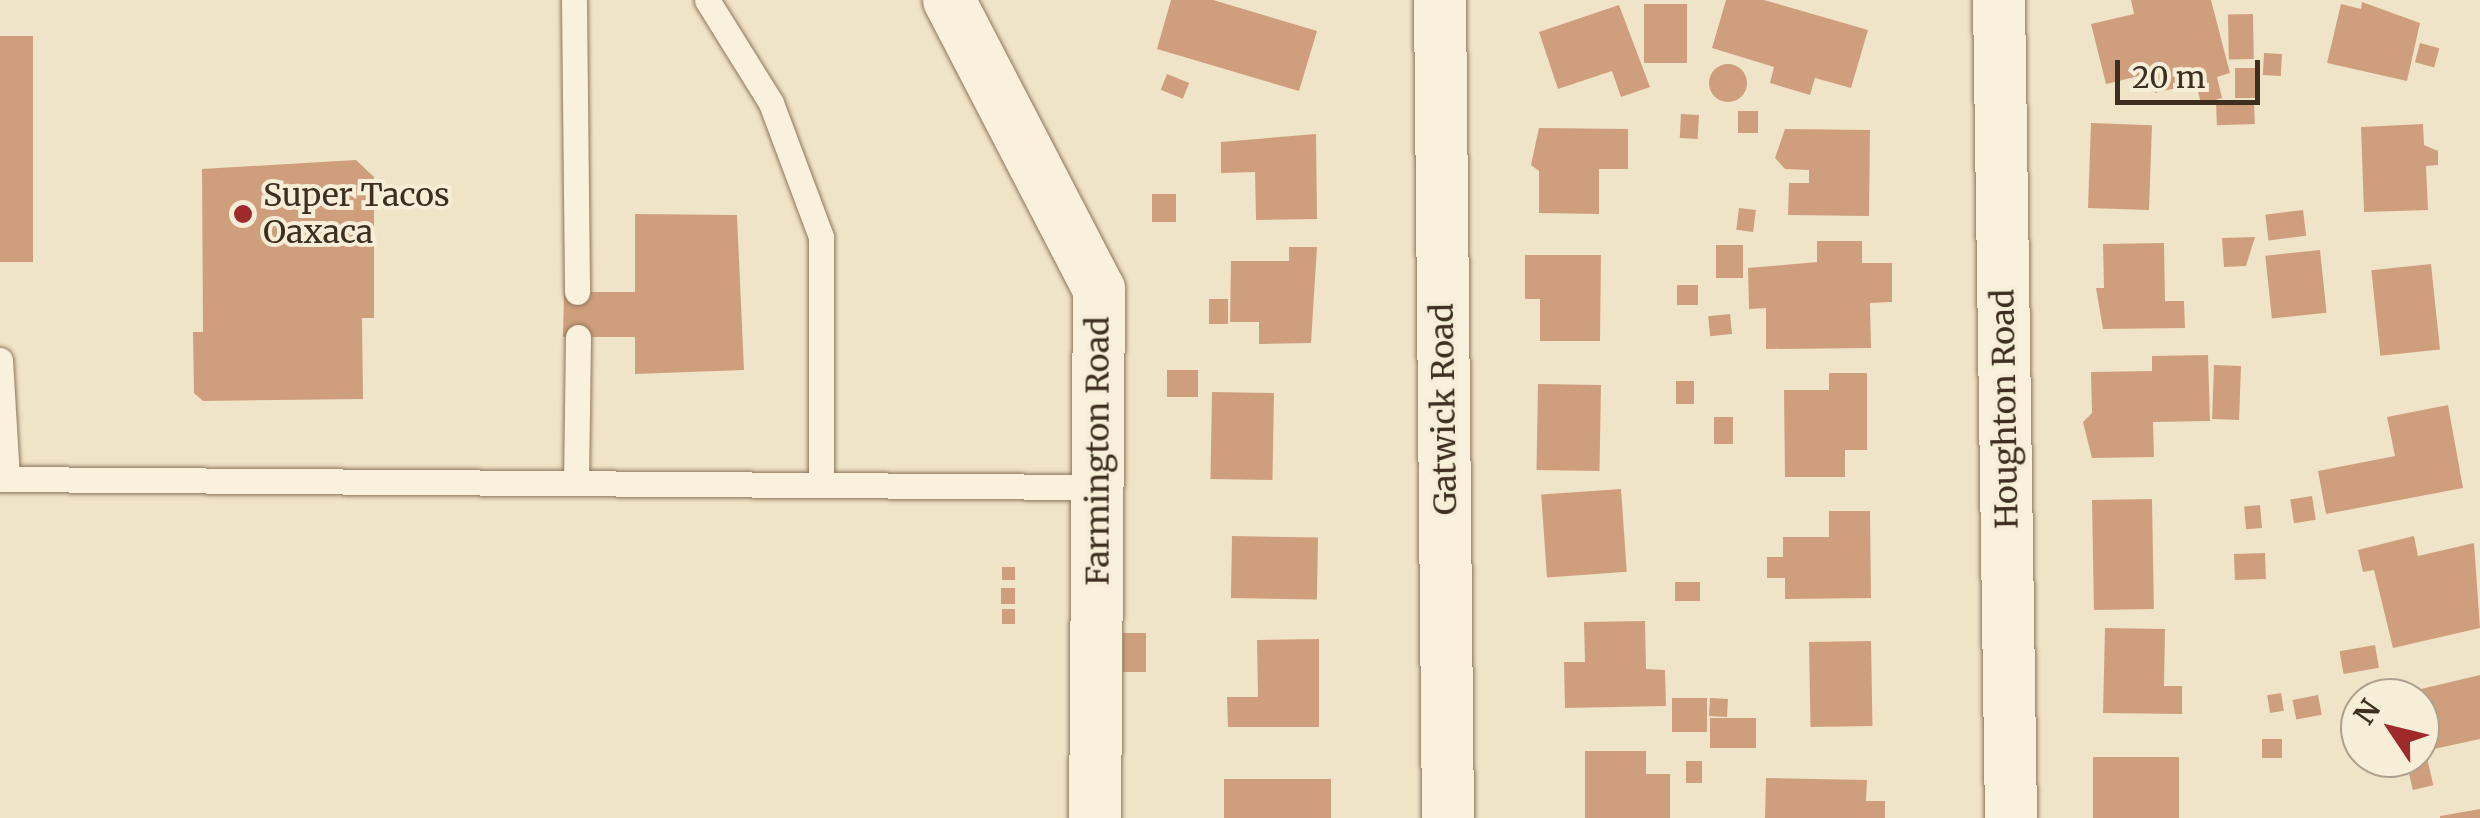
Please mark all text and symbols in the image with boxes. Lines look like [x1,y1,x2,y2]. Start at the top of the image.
scale bar [2120,40,2265,102]
text: 20 m [2132,58,2205,96]
place label: Super Tacos Oaxaca [263,177,450,252]
marker: Super Tacos Oaxaca [232,203,254,225]
street label: Houghton Road [1984,289,2026,529]
street label: Gatwick Road [1423,303,1465,515]
street label: Farmington Road [1079,316,1117,586]
north arrow [2340,678,2440,778]
text: N [2346,693,2388,731]

